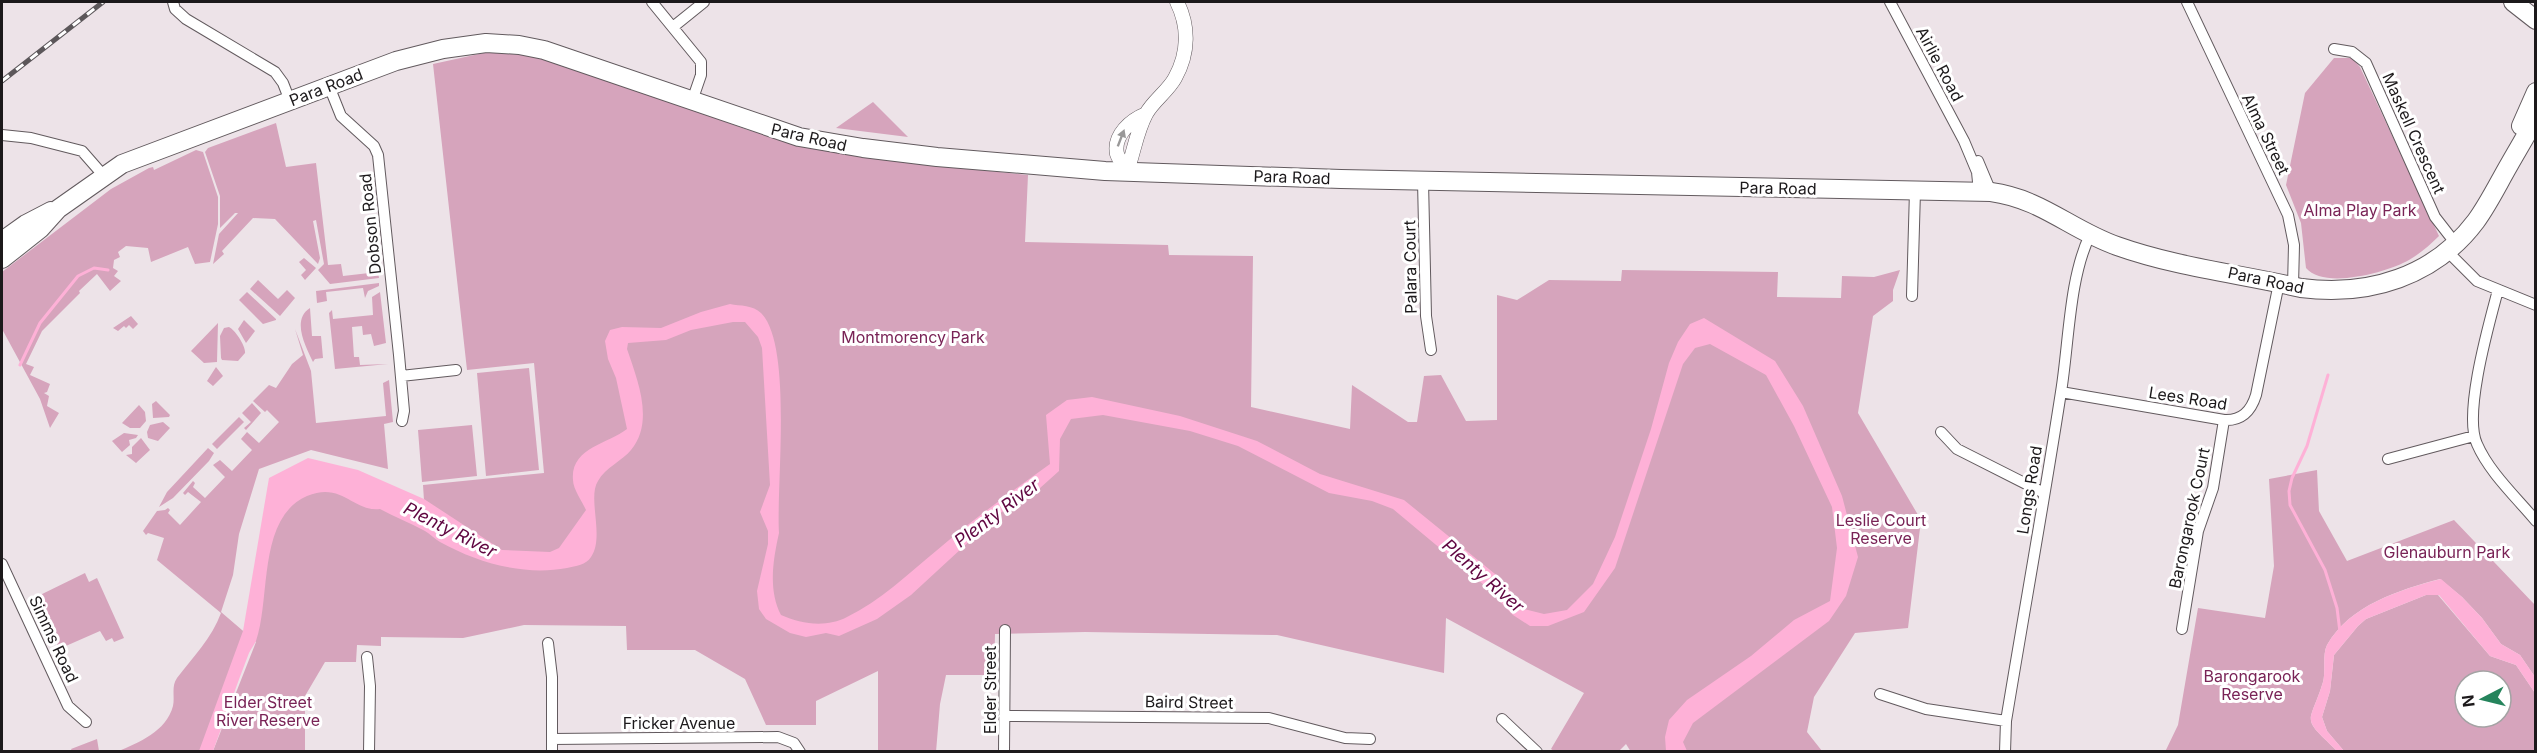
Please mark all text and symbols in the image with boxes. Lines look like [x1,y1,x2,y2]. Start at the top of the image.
street label: Airlie Road [1912,23,1968,105]
street label: Para Road [286,64,366,110]
street label: Maskell Crescent [2378,69,2450,197]
street label: Alma Street [2238,90,2294,178]
street label: Para Road [769,119,849,155]
one-way arrow [1117,129,1127,147]
street label: Para Road [1253,166,1331,188]
street label: Dobson Road [355,172,385,276]
street label: Para Road [1739,177,1817,199]
park label: Alma Play Park [2303,200,2417,220]
street label: Palara Court [1399,220,1421,314]
street label: Para Road [2226,262,2306,298]
park label: Montmorency Park [841,327,985,347]
street label: Lees Road [2147,382,2229,414]
street label: Longs Road [2012,444,2046,536]
street label: Barongarook Court [2164,446,2214,590]
water label: Plenty River [950,473,1044,551]
water label: Plenty River [400,497,501,562]
park label: Leslie Court Reserve [1836,510,1926,548]
water label: Plenty River [1438,535,1529,618]
park label: Glenauburn Park [2384,542,2511,562]
street label: Simms Road [25,592,83,686]
street label: Elder Street [980,646,1000,734]
park label: Barongarook Reserve [2204,666,2301,704]
north arrow [2453,669,2513,729]
street label: Baird Street [1145,691,1233,713]
park label: Elder Street River Reserve [216,692,320,730]
text: N [2457,694,2479,708]
street label: Fricker Avenue [623,713,735,733]

